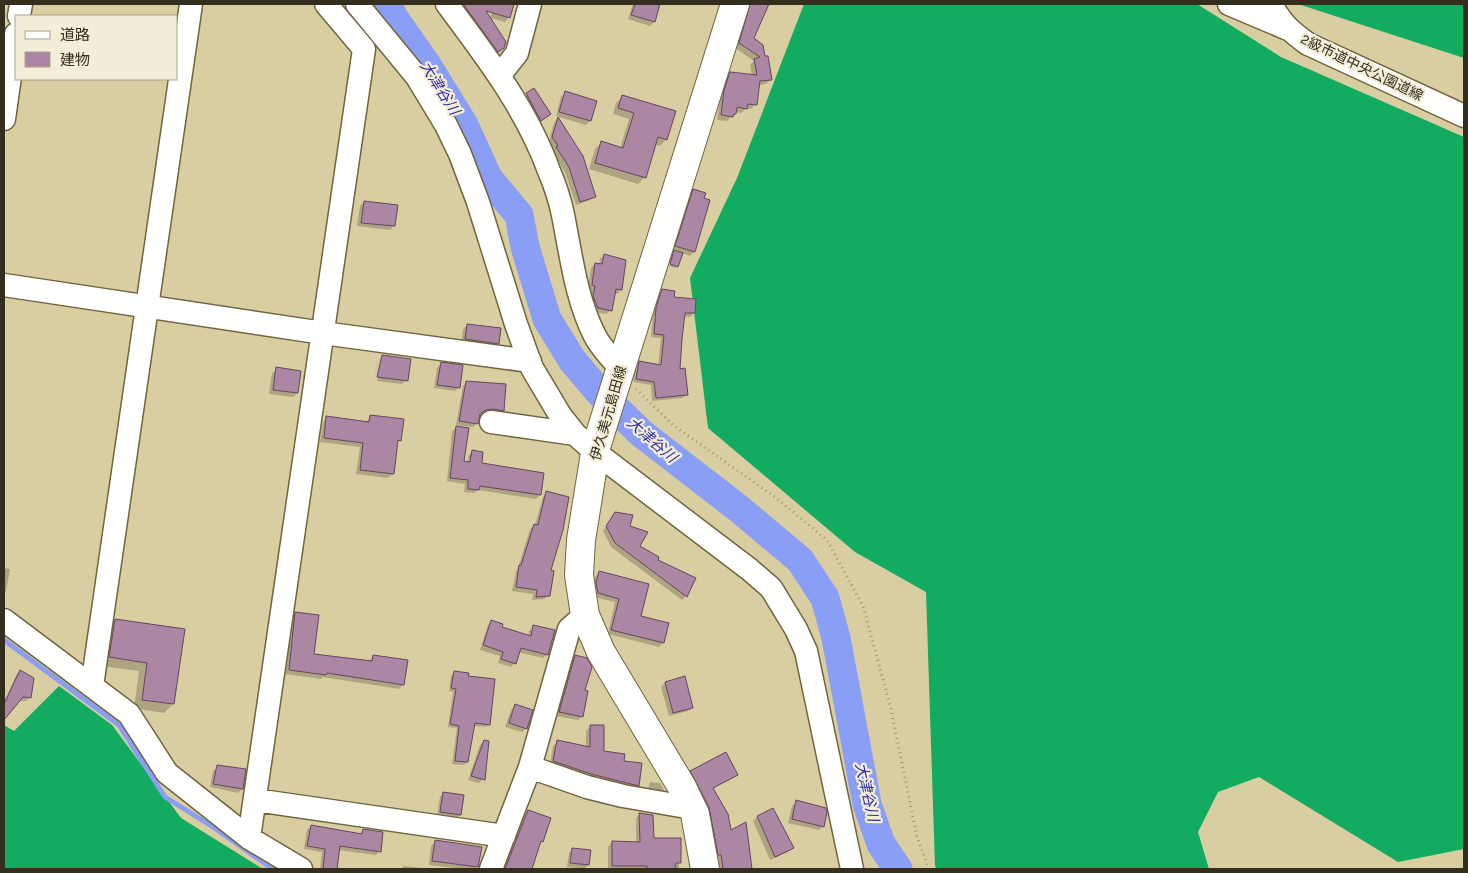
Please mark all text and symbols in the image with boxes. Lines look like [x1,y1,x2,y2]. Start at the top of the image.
legend [15,15,178,80]
text: 道路 [60,26,90,44]
street label: 2級市道中央公園道線 [1298,30,1426,104]
text: 建物 [60,51,90,69]
water label: 大津谷川 [416,58,465,120]
street label: 伊久美元島田線 [587,364,630,463]
water label: 大津谷川 [623,414,682,468]
water label: 大津谷川 [851,761,883,825]

